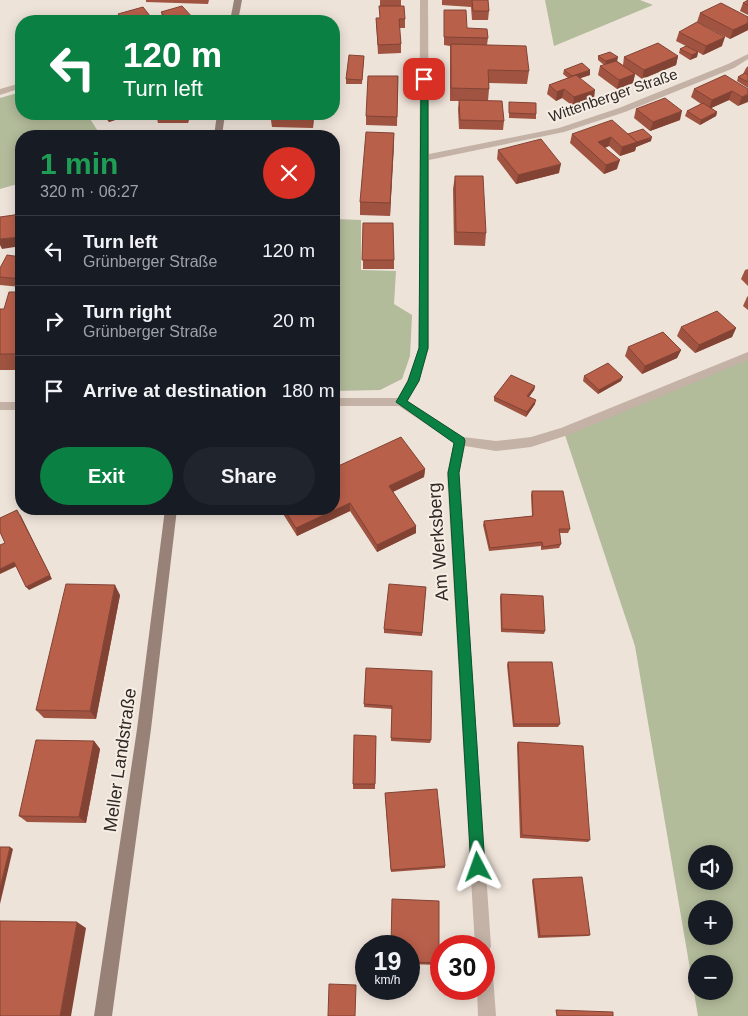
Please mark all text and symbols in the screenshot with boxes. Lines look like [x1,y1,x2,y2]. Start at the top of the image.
icon: left [40,35,105,100]
text: 120 m [123,35,222,74]
pin [403,58,445,100]
icon: arrive [410,65,438,93]
street label: Wittenberger Straße [546,65,680,125]
text: Turn left [123,76,203,101]
text: 1 min [40,147,118,180]
button: close [263,147,315,199]
text: 320 m · 06:27 [40,183,139,200]
text: Turn left [83,231,158,252]
icon: left [40,237,68,265]
text: 120 m [262,240,315,261]
text: Grünberger Straße [83,253,217,270]
text: Turn right [83,301,171,322]
icon: right [40,307,68,335]
text: 20 m [273,310,315,331]
text: Grünberger Straße [83,323,217,340]
icon: arrive [40,377,68,405]
text: Arrive at destination [83,380,267,401]
text: 180 m [282,380,335,401]
button: Exit [40,447,173,505]
button: Share [183,447,315,505]
street label: Am Werksberg [424,482,452,602]
street label: Meller Landstraße [100,687,140,833]
position arrow [451,840,503,892]
map controls [688,845,733,1000]
button: sound [688,845,733,890]
button: + [688,900,733,945]
speed limit sign: 30 [430,935,495,1000]
text: 19 [374,947,401,975]
button: − [688,955,733,1000]
text: km/h [374,973,401,987]

